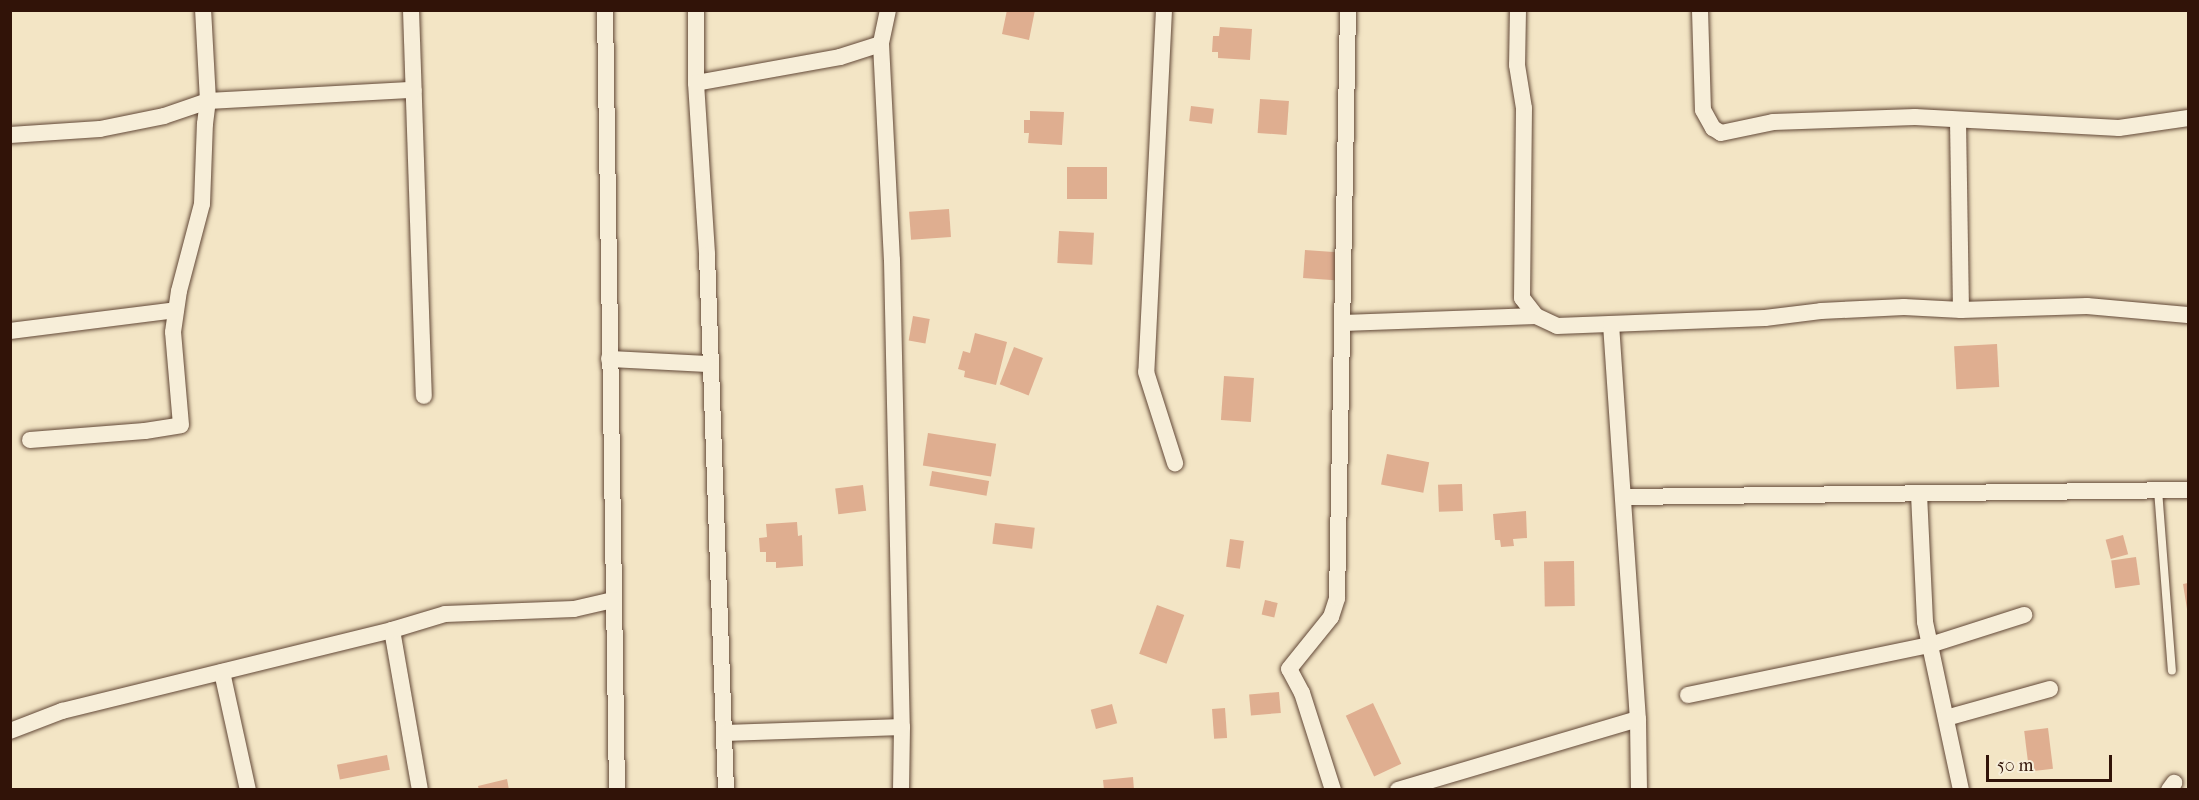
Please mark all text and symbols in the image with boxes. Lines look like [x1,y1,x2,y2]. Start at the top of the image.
scale bar [1989,743,2115,781]
text: 50 m [1997,755,2033,776]

